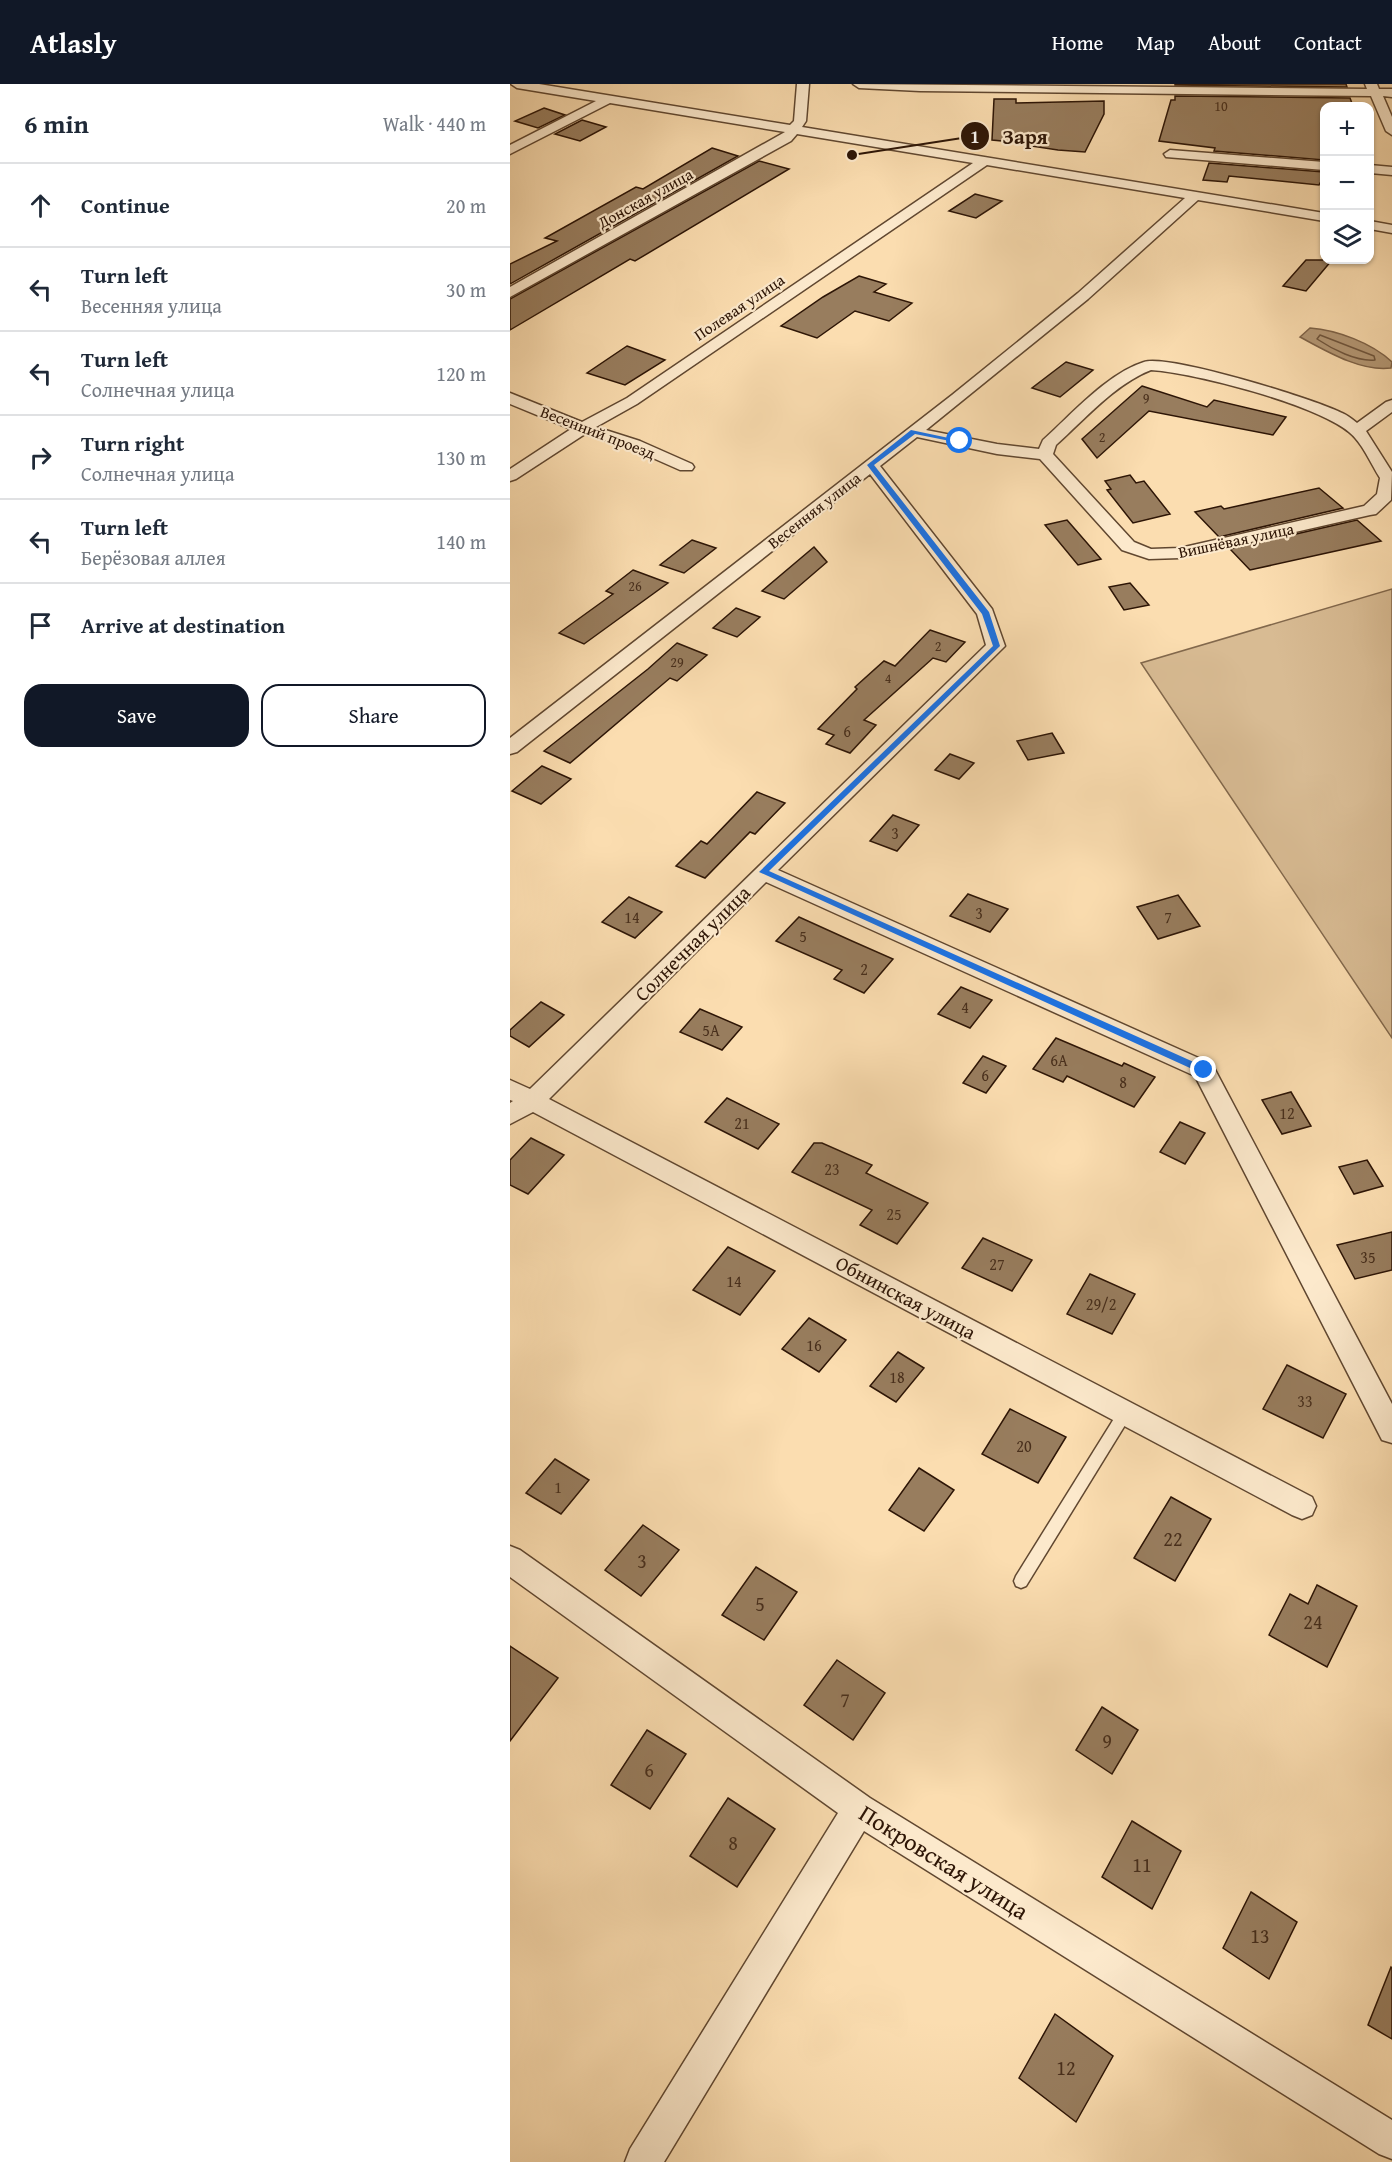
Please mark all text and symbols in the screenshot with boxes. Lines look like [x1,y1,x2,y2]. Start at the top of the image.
text: Atlasly [30,22,117,63]
text: Home [1052,27,1103,58]
text: Map [1136,27,1175,58]
text: About [1208,27,1261,58]
text: Contact [1294,27,1362,58]
house number: 10 [1214,96,1228,116]
map controls [1320,102,1374,264]
button: + [1320,102,1374,156]
text: 6 min [24,104,89,143]
text: Walk · 440 m [383,109,486,138]
callout: Заря [960,117,1060,156]
text: Заря [1002,121,1048,152]
text: 1 [970,123,980,150]
button: − [1320,156,1374,210]
street label: Донская улица [592,162,697,235]
icon: ahead [24,189,57,222]
text: Continue [81,189,170,221]
text: 20 m [446,191,486,220]
button: layers [1320,210,1374,264]
text: Turn left [81,259,168,291]
street label: Полевая улица [689,267,790,346]
icon: left [24,273,57,306]
text: 30 m [446,275,486,304]
text: Весенняя улица [81,291,222,320]
text: Turn left [81,343,168,375]
icon: left [24,357,57,390]
text: 120 m [436,359,486,388]
text: Солнечная улица [81,375,234,404]
house number: 9 [1143,388,1150,408]
street label: Весенний проезд [537,399,659,465]
text: Turn right [81,427,184,459]
route start [946,427,972,453]
house number: 2 [1099,427,1105,447]
icon: right [24,441,57,474]
text: 130 m [436,443,486,472]
text: Солнечная улица [81,459,234,488]
street label: Весенняя улица [762,466,866,554]
text: Turn left [81,511,168,543]
street label: Вишнёвая улица [1176,516,1296,564]
icon: left [24,525,57,558]
text: 140 m [436,527,486,556]
text: Берёзовая аллея [81,543,226,572]
house number: 26 [628,576,642,596]
icon: arrive [24,609,57,642]
text: Arrive at destination [81,609,285,641]
house number: 2 [935,636,941,656]
house number: 29 [670,652,684,672]
house number: 4 [885,668,892,688]
button: Save [24,684,249,747]
button: Share [261,684,486,747]
house number: 6 [843,719,851,743]
house number: 3 [891,821,899,845]
street label: Солнечная улица [628,878,757,1007]
house number: 3 [975,901,983,925]
house number: 14 [624,905,640,929]
house number: 7 [1164,905,1172,929]
house number: 5 [799,924,807,948]
house number: 2 [860,957,868,981]
house number: 4 [961,995,969,1019]
house number: 5А [702,1018,720,1042]
house number: 6А [1050,1048,1068,1072]
route end [1190,1056,1216,1082]
house number: 6 [981,1063,989,1087]
house number: 8 [1119,1070,1127,1094]
house number: 12 [1279,1101,1295,1125]
house number: 21 [734,1111,750,1135]
house number: 23 [824,1157,840,1181]
house number: 25 [886,1202,902,1226]
house number: 35 [1360,1245,1376,1269]
street label: Обнинская улица [831,1248,982,1346]
house number: 27 [989,1252,1005,1276]
house number: 14 [726,1269,742,1293]
house number: 29/2 [1086,1292,1116,1316]
house number: 16 [806,1333,822,1357]
house number: 18 [889,1365,905,1389]
house number: 33 [1297,1389,1313,1413]
house number: 20 [1016,1434,1032,1458]
house number: 1 [554,1475,562,1499]
house number: 22 [1163,1524,1183,1553]
house number: 3 [637,1546,647,1575]
house number: 5 [755,1589,765,1618]
house number: 24 [1303,1607,1323,1636]
house number: 7 [840,1685,850,1714]
house number: 9 [1102,1726,1112,1755]
house number: 6 [644,1755,654,1784]
street label: Покровская улица [852,1796,1036,1929]
house number: 8 [728,1828,738,1857]
house number: 11 [1132,1850,1152,1879]
house number: 13 [1250,1921,1270,1950]
house number: 12 [1056,2053,1076,2082]

